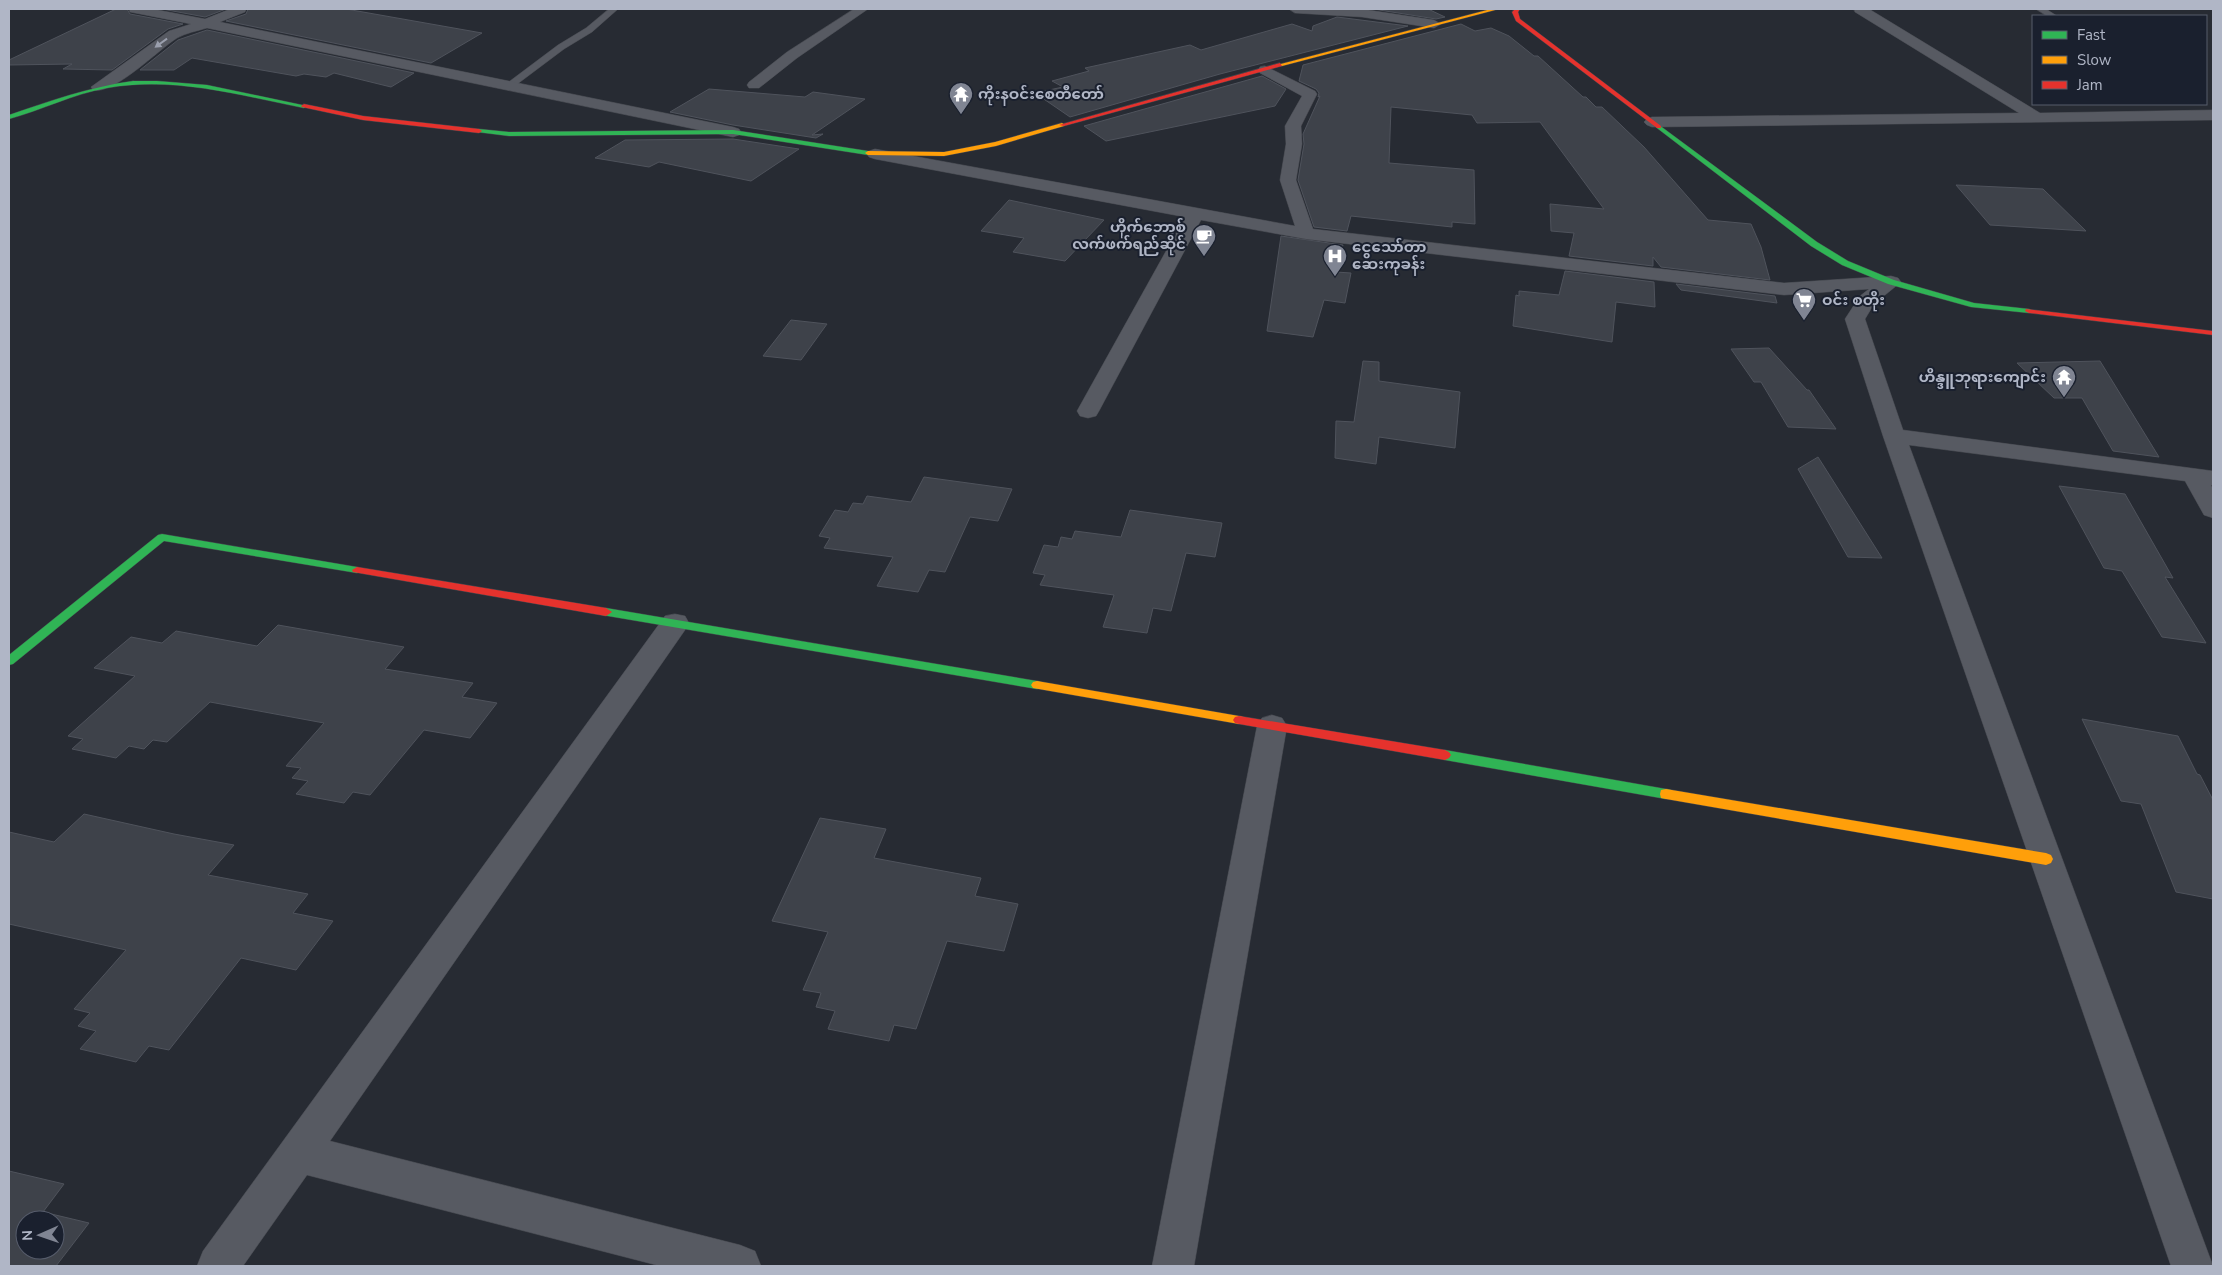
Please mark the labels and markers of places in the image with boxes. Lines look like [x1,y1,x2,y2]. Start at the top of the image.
temple icon: ကိုးနဝင်းစေတီတော် [948,81,974,115]
place label: ကိုးနဝင်းစေတီတော် [978,84,1104,106]
place label: ဟိုက်ဘော့စ် လက်ဖက်ရည်ဆိုင် [1072,217,1186,256]
cafe icon: ဟိုက်ဘော့စ် လက်ဖက်ရည်ဆိုင် [1191,223,1217,257]
place label: ငွေသော်တာ ဆေးကုခန်း [1352,237,1426,276]
hospital icon: ငွေသော်တာ ဆေးကုခန်း [1322,243,1348,277]
supermarket icon: ဝင်း စတိုး [1791,287,1817,321]
place label: ဝင်း စတိုး [1822,290,1885,312]
temple icon: ဟိန္ဒူဘုရားကျောင်း [2051,364,2077,398]
place label: ဟိန္ဒူဘုရားကျောင်း [1919,367,2046,389]

